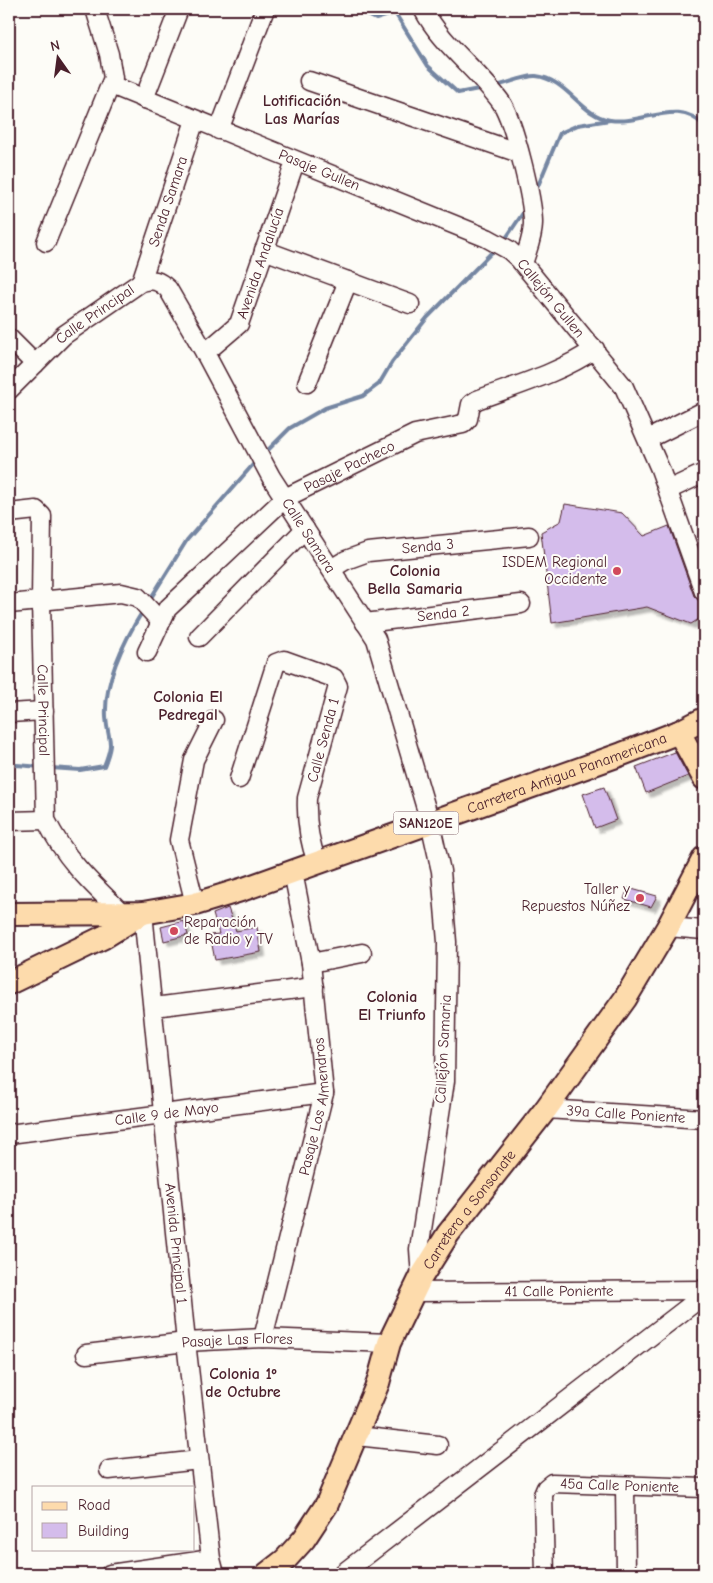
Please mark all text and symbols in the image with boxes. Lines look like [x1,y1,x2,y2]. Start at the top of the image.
north arrow [32,32,82,82]
text: N [48,37,61,55]
district label: Lotificación Las Marías [263,92,341,128]
street label: Pasaje Gullen [276,145,363,194]
street label: Senda Samara [144,154,191,249]
street label: Avenida Andalucía [232,205,288,321]
street label: Callejón Gullen [513,255,589,341]
street label: Calle Principal [51,280,138,348]
street label: Pasaje Pacheco [301,436,398,496]
street label: Calle Samara [278,495,340,576]
street label: Senda 3 [401,535,455,558]
place label: ISDEM Regional Occidente [502,553,607,588]
district label: Colonia Bella Samaria [367,562,463,598]
marker: ISDEM Regional Occidente [611,565,623,577]
street label: Senda 2 [416,601,471,626]
street label: Calle Principal [33,664,54,756]
district label: Colonia El Pedregal [153,688,223,724]
street label: Calle Senda 1 [303,696,343,784]
street label: Carretera Antigua Panamericana [465,729,669,818]
road number: SAN120E [394,811,458,834]
place label: Taller y Repuestos Núñez [522,880,630,915]
marker: Taller y Repuestos Núñez [634,892,646,904]
place label: Reparación de Radio y TV [184,913,273,948]
marker: Reparación de Radio y TV [168,925,180,937]
district label: Colonia El Triunfo [358,988,426,1024]
street label: Callejón Samaria [431,994,455,1104]
street label: Pasaje Los Almendros [295,1037,333,1177]
street label: Calle 9 de Mayo [114,1098,220,1129]
street label: 39a Calle Poniente [566,1101,686,1127]
street label: Carretera a Sonsonate [419,1146,520,1273]
street label: Avenida Principal 1 [161,1182,191,1305]
street label: 41 Calle Poniente [504,1282,614,1300]
street label: Pasaje Las Flores [181,1329,293,1351]
district label: Colonia 1º de Octubre [205,1365,281,1401]
street label: 45a Calle Poniente [560,1474,680,1496]
legend [32,1486,195,1550]
text: Road [78,1496,110,1514]
text: Building [78,1522,129,1540]

